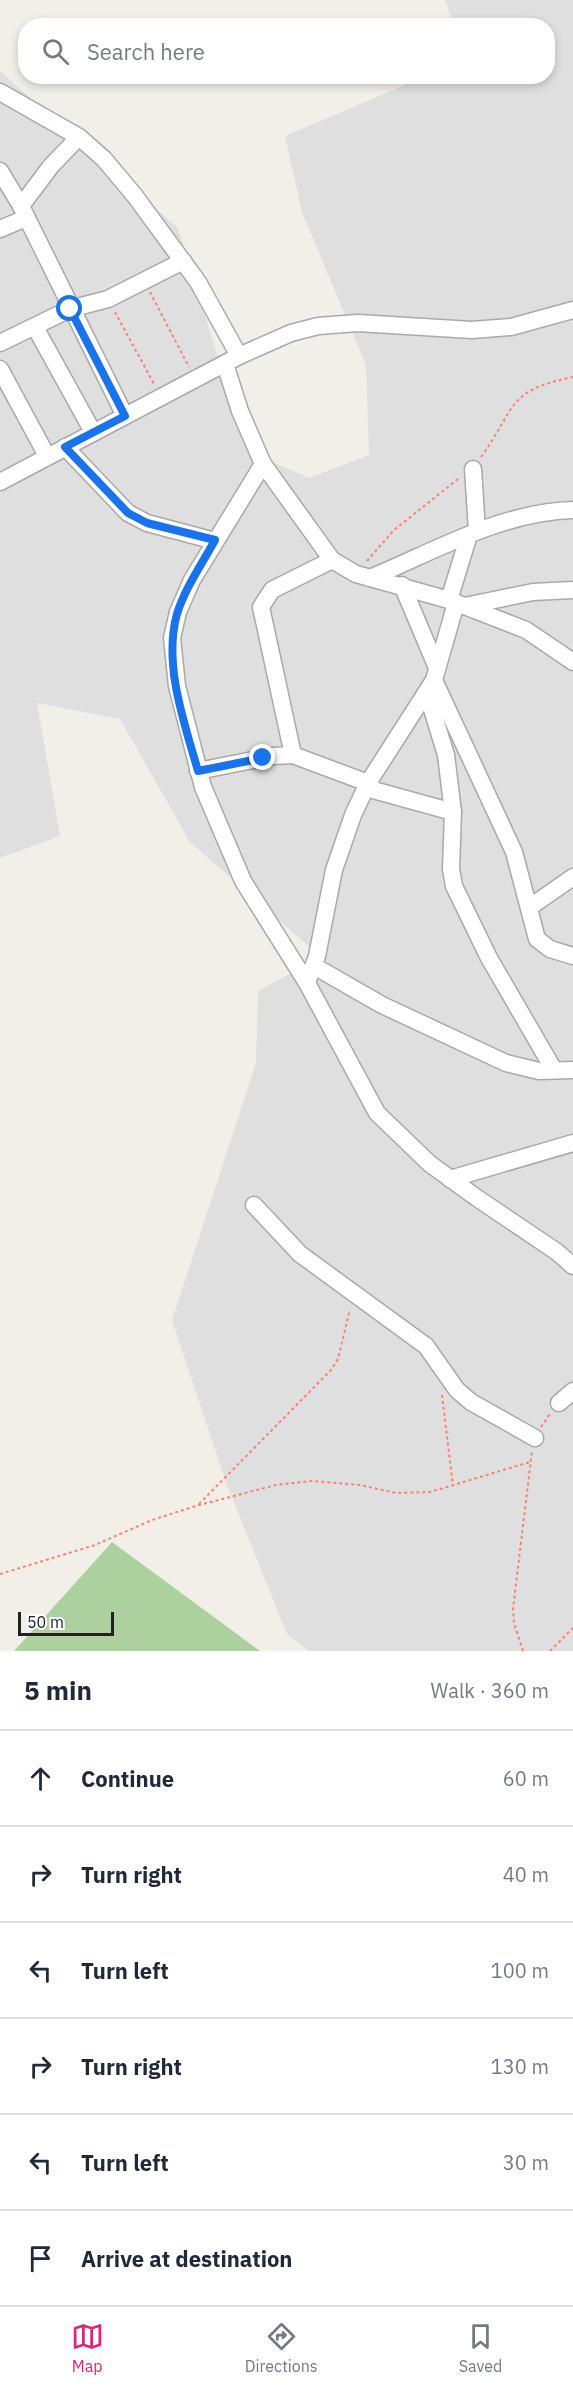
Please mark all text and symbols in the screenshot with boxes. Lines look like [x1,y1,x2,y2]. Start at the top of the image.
search box [18,18,555,84]
icon: search [39,35,72,68]
text: Search here [87,37,205,66]
route start [56,295,82,321]
route end [249,744,275,770]
scale bar [18,1609,114,1636]
text: 50 m [27,1612,64,1632]
text: 5 min [24,1673,92,1707]
text: Walk · 360 m [431,1677,549,1704]
icon: ahead [24,1762,57,1795]
text: Continue [81,1764,174,1793]
text: 60 m [503,1765,549,1792]
icon: right [24,1858,57,1891]
text: Turn right [81,1860,182,1889]
text: 40 m [503,1861,549,1888]
icon: left [24,1954,57,1987]
text: Turn left [81,1956,169,1985]
text: 100 m [491,1957,549,1984]
icon: right [24,2050,57,2083]
text: Turn right [81,2052,182,2081]
text: 130 m [491,2053,549,2080]
icon: left [24,2146,57,2179]
text: Turn left [81,2148,169,2177]
text: 30 m [503,2149,549,2176]
icon: arrive [24,2242,57,2275]
text: Arrive at destination [81,2244,292,2273]
tab: Map [71,2320,104,2376]
tab: Directions [245,2320,318,2376]
tab: Saved [459,2320,502,2376]

